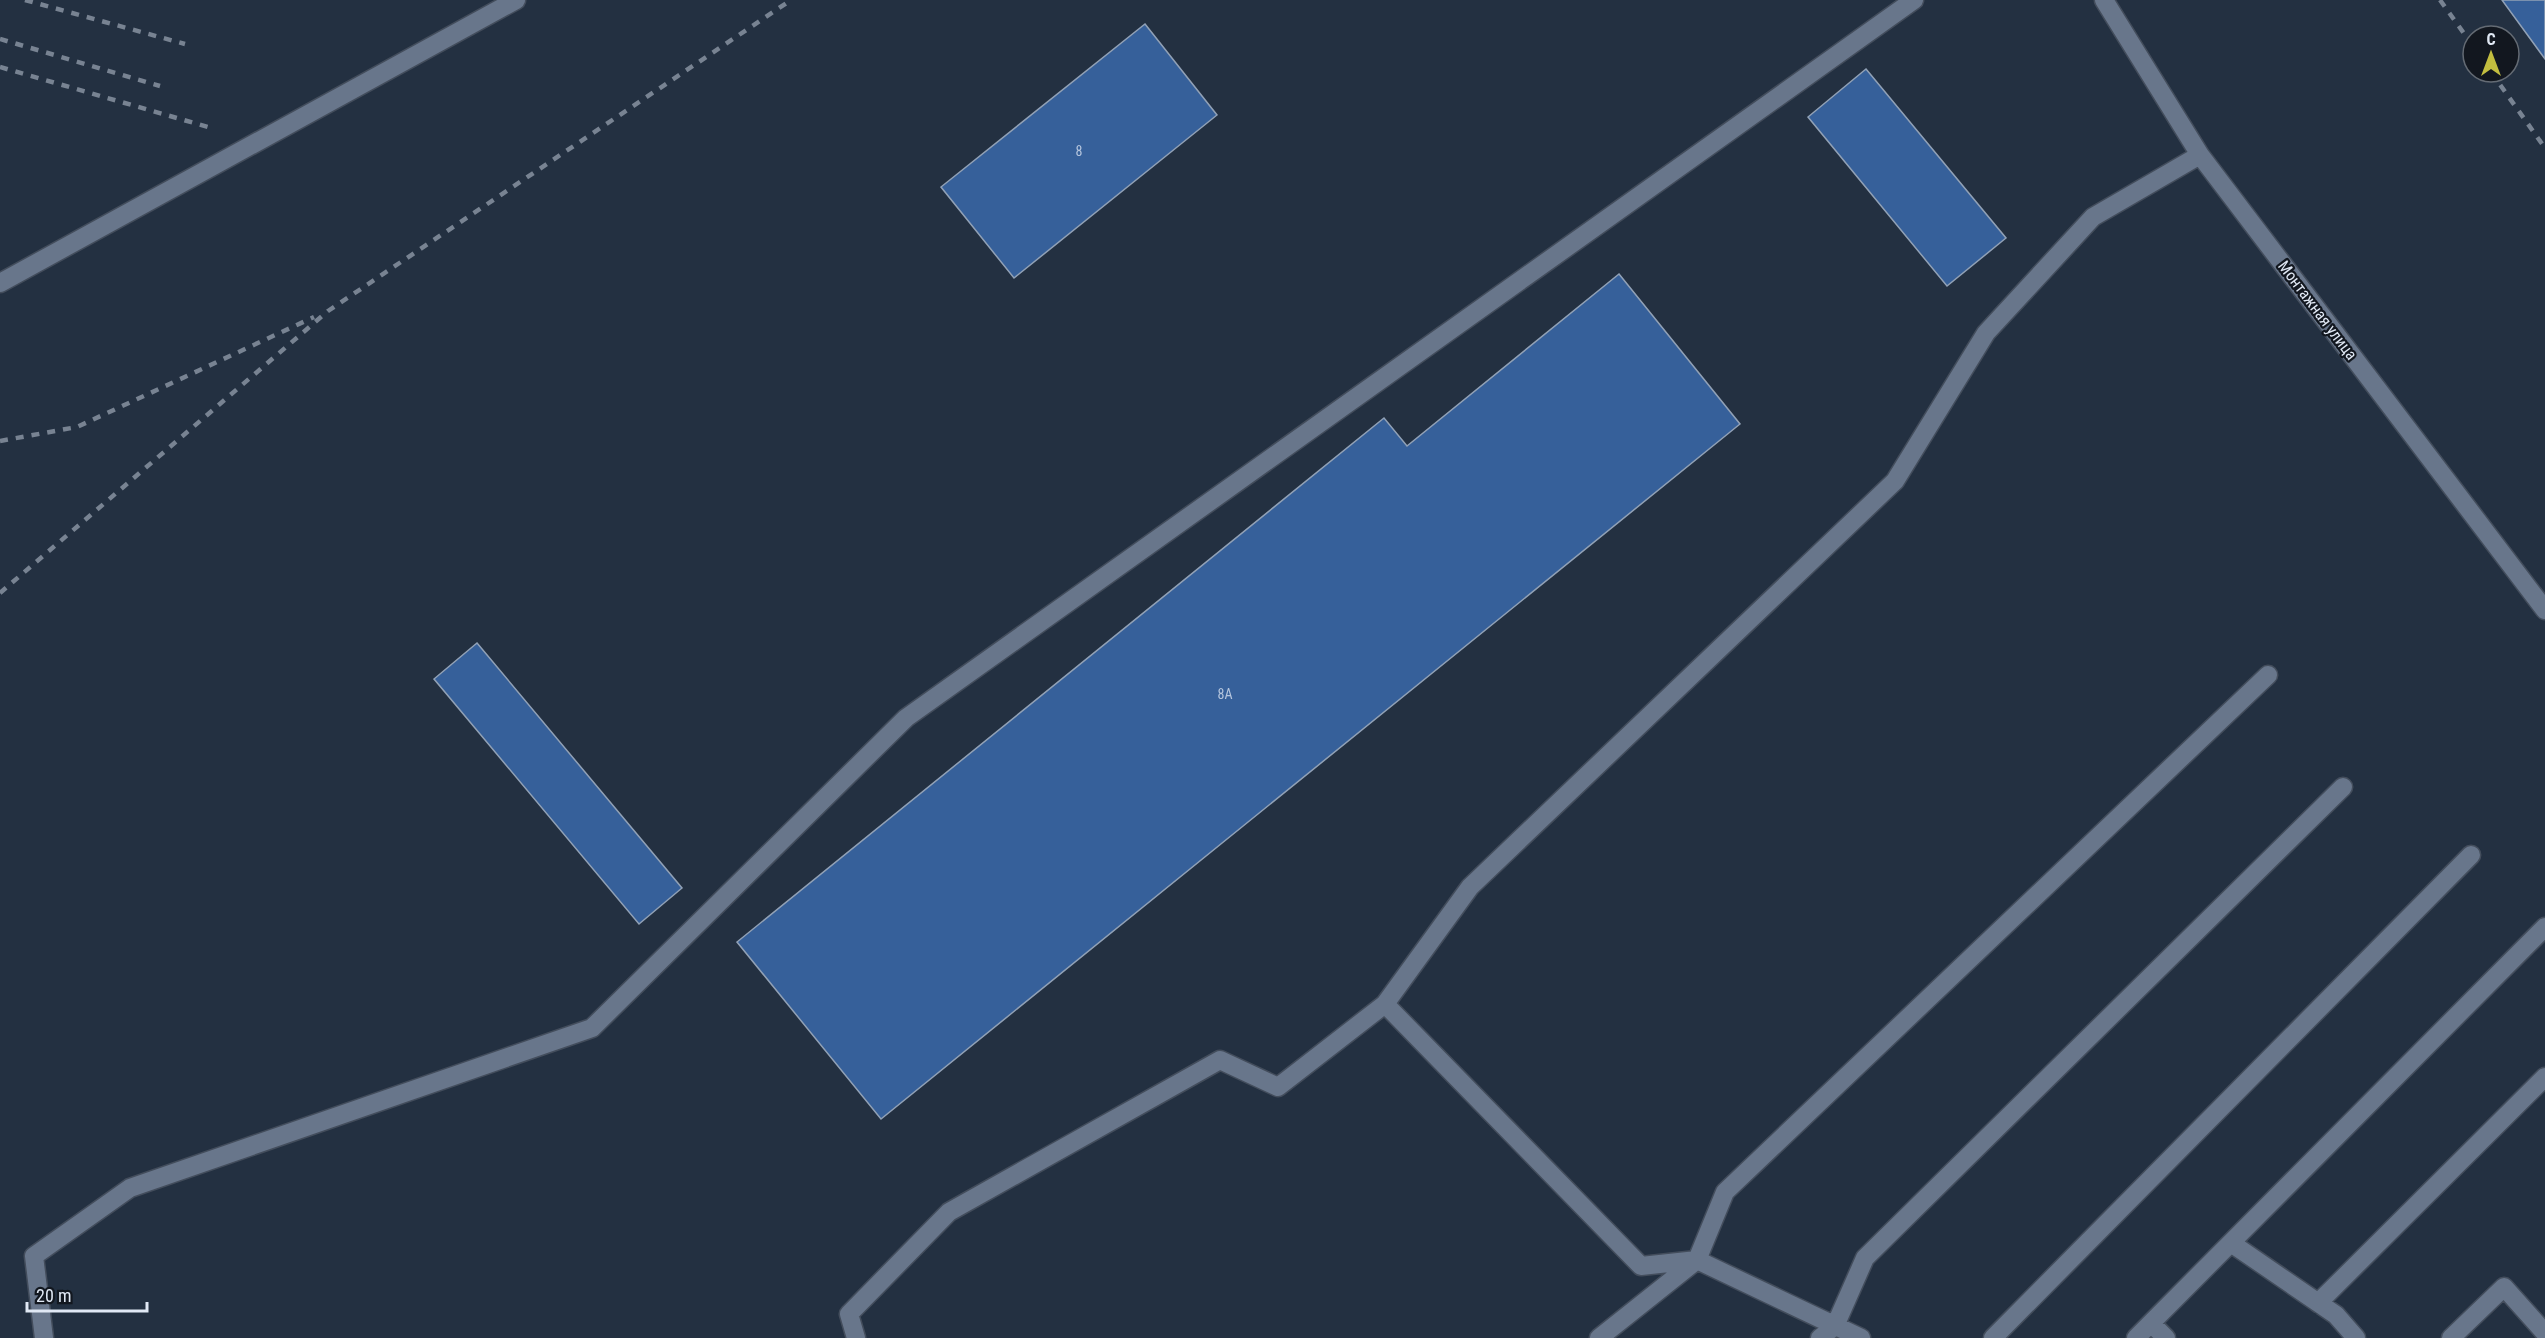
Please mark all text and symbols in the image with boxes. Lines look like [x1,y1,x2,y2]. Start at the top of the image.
north arrow [2461,24,2521,84]
text: С [2486,30,2496,49]
house number: 8 [1076,143,1083,159]
street label: Монтажная улица [2274,257,2361,364]
house number: 8А [1218,686,1232,702]
scale bar [27,1275,147,1313]
text: 20 m [36,1285,71,1306]

